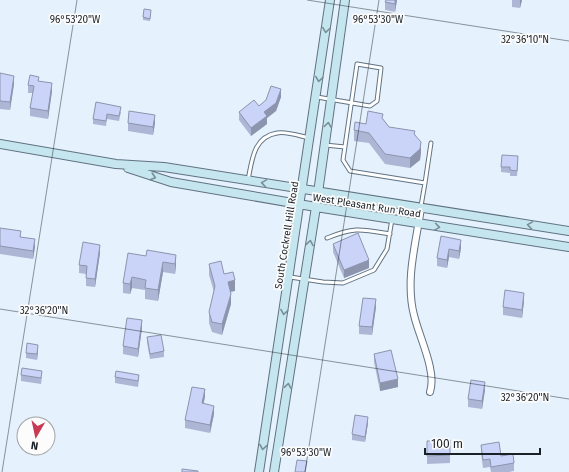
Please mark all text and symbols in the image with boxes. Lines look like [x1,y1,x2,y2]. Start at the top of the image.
text: 96°53'20"W [50,14,101,26]
text: 96°53'30"W [353,14,404,26]
one-way arrow [322,27,331,33]
text: 32°36'10"N [501,34,549,46]
one-way arrow [315,76,324,82]
one-way arrow [323,122,332,128]
one-way arrow [150,172,157,180]
one-way arrow [261,179,267,188]
street label: South Cockrell Hill Road [273,180,301,290]
street label: West Pleasant Run Road [312,192,422,220]
one-way arrow [527,221,534,230]
one-way arrow [434,222,440,231]
one-way arrow [305,240,314,246]
text: 32°36'20"N [20,305,68,317]
one-way arrow [280,309,289,315]
one-way arrow [283,383,292,389]
text: 32°36'20"N [501,392,549,404]
north arrow [16,416,56,456]
scale bar [425,430,540,456]
text: 100 m [431,437,463,451]
text: N [30,438,39,452]
one-way arrow [259,444,268,450]
text: 96°53'30"W [281,447,332,459]

